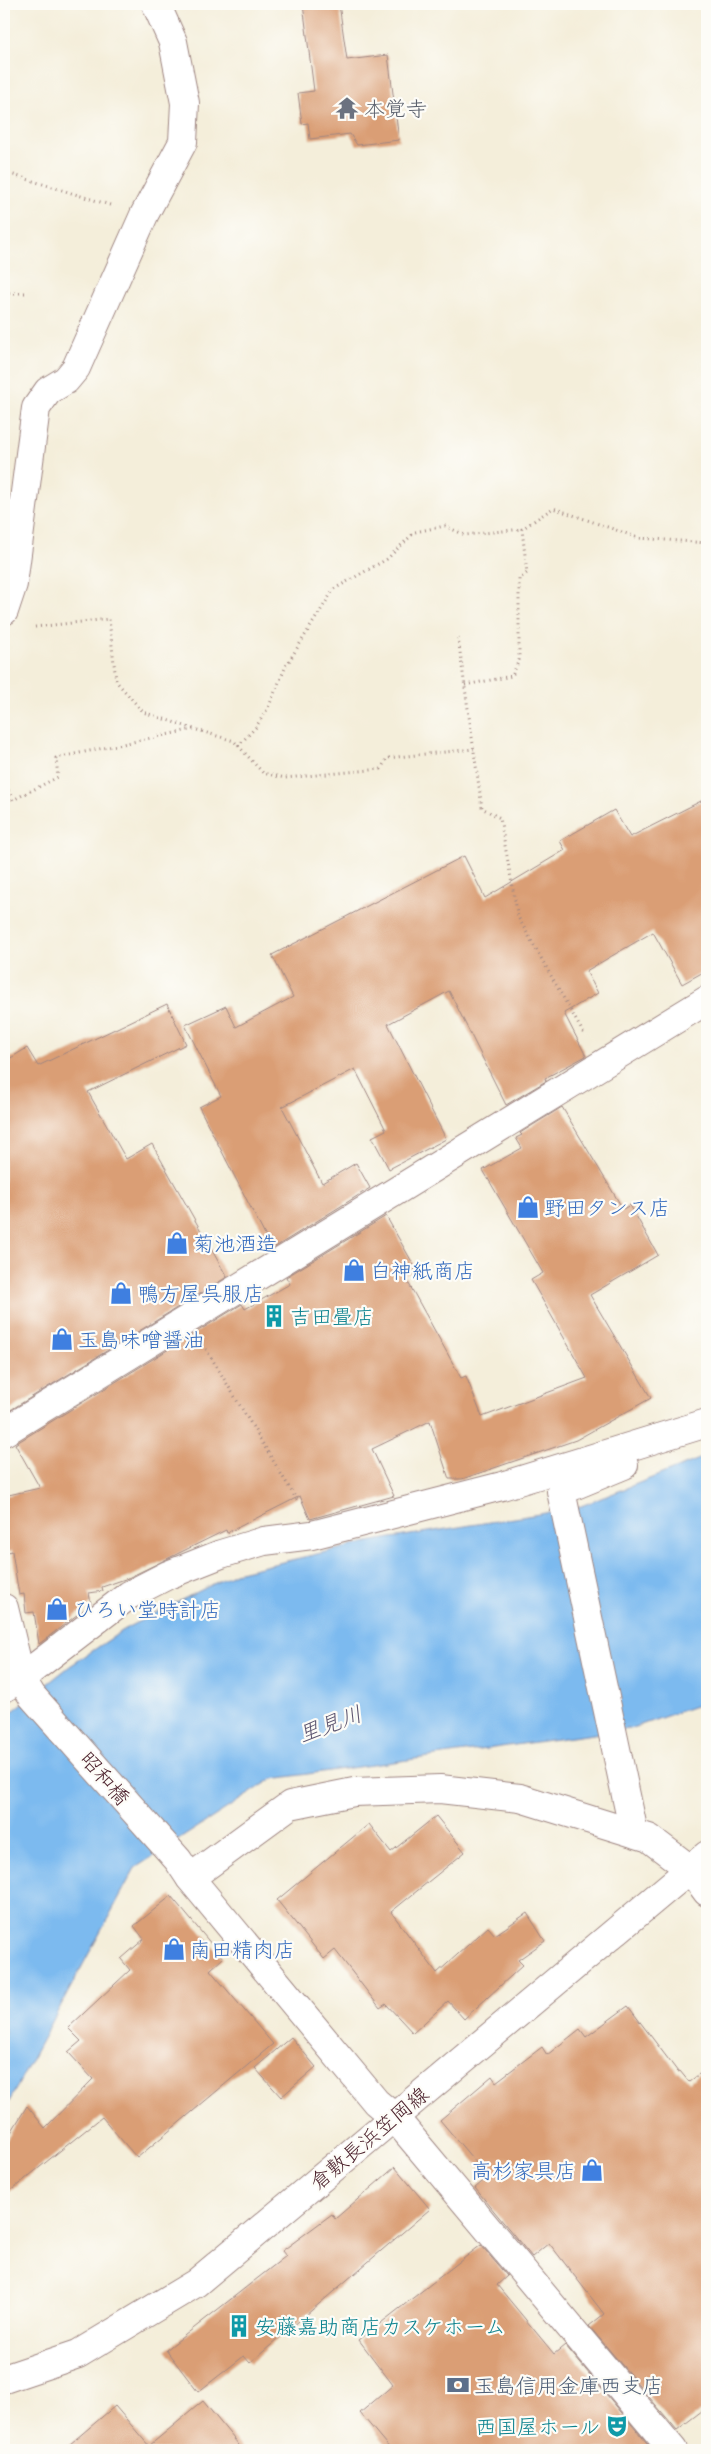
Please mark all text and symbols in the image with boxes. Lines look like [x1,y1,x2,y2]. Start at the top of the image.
temple icon: 本覚寺 [334,95,360,121]
place label: 本覚寺 [364,96,427,121]
shop icon: 野田タンス店 [515,1194,541,1220]
place label: 野田タンス店 [544,1195,670,1220]
shop icon: 菊池酒造 [164,1230,190,1256]
place label: 菊池酒造 [193,1231,277,1256]
shop icon: 白神紙商店 [341,1257,367,1283]
place label: 白神紙商店 [370,1258,475,1283]
shop icon: 鴨方屋呉服店 [108,1280,134,1306]
place label: 鴨方屋呉服店 [138,1281,264,1306]
building icon: 吉田畳店 [261,1303,287,1329]
place label: 吉田畳店 [290,1304,374,1329]
shop icon: 玉島味噌醤油 [49,1326,75,1352]
place label: 玉島味噌醤油 [78,1327,204,1352]
shop icon: ひろい堂時計店 [44,1596,70,1622]
place label: ひろい堂時計店 [74,1597,221,1622]
water label: 里見川 [294,1700,366,1748]
street label: 昭和橋 [75,1746,135,1810]
shop icon: 南田精肉店 [161,1936,187,1962]
place label: 南田精肉店 [190,1937,295,1962]
street label: 倉敷長浜笠岡線 [305,2081,433,2195]
shop icon: 高杉家具店 [579,2157,605,2183]
place label: 高杉家具店 [471,2158,576,2183]
building icon: 安藤嘉助商店カスケホーム [226,2313,252,2339]
place label: 安藤嘉助商店カスケホーム [255,2314,506,2339]
bank icon: 玉島信用金庫西支店 [445,2372,471,2398]
place label: 玉島信用金庫西支店 [474,2373,663,2398]
theatre icon: 西国屋ホール [604,2413,630,2439]
place label: 西国屋ホール [475,2414,600,2439]

